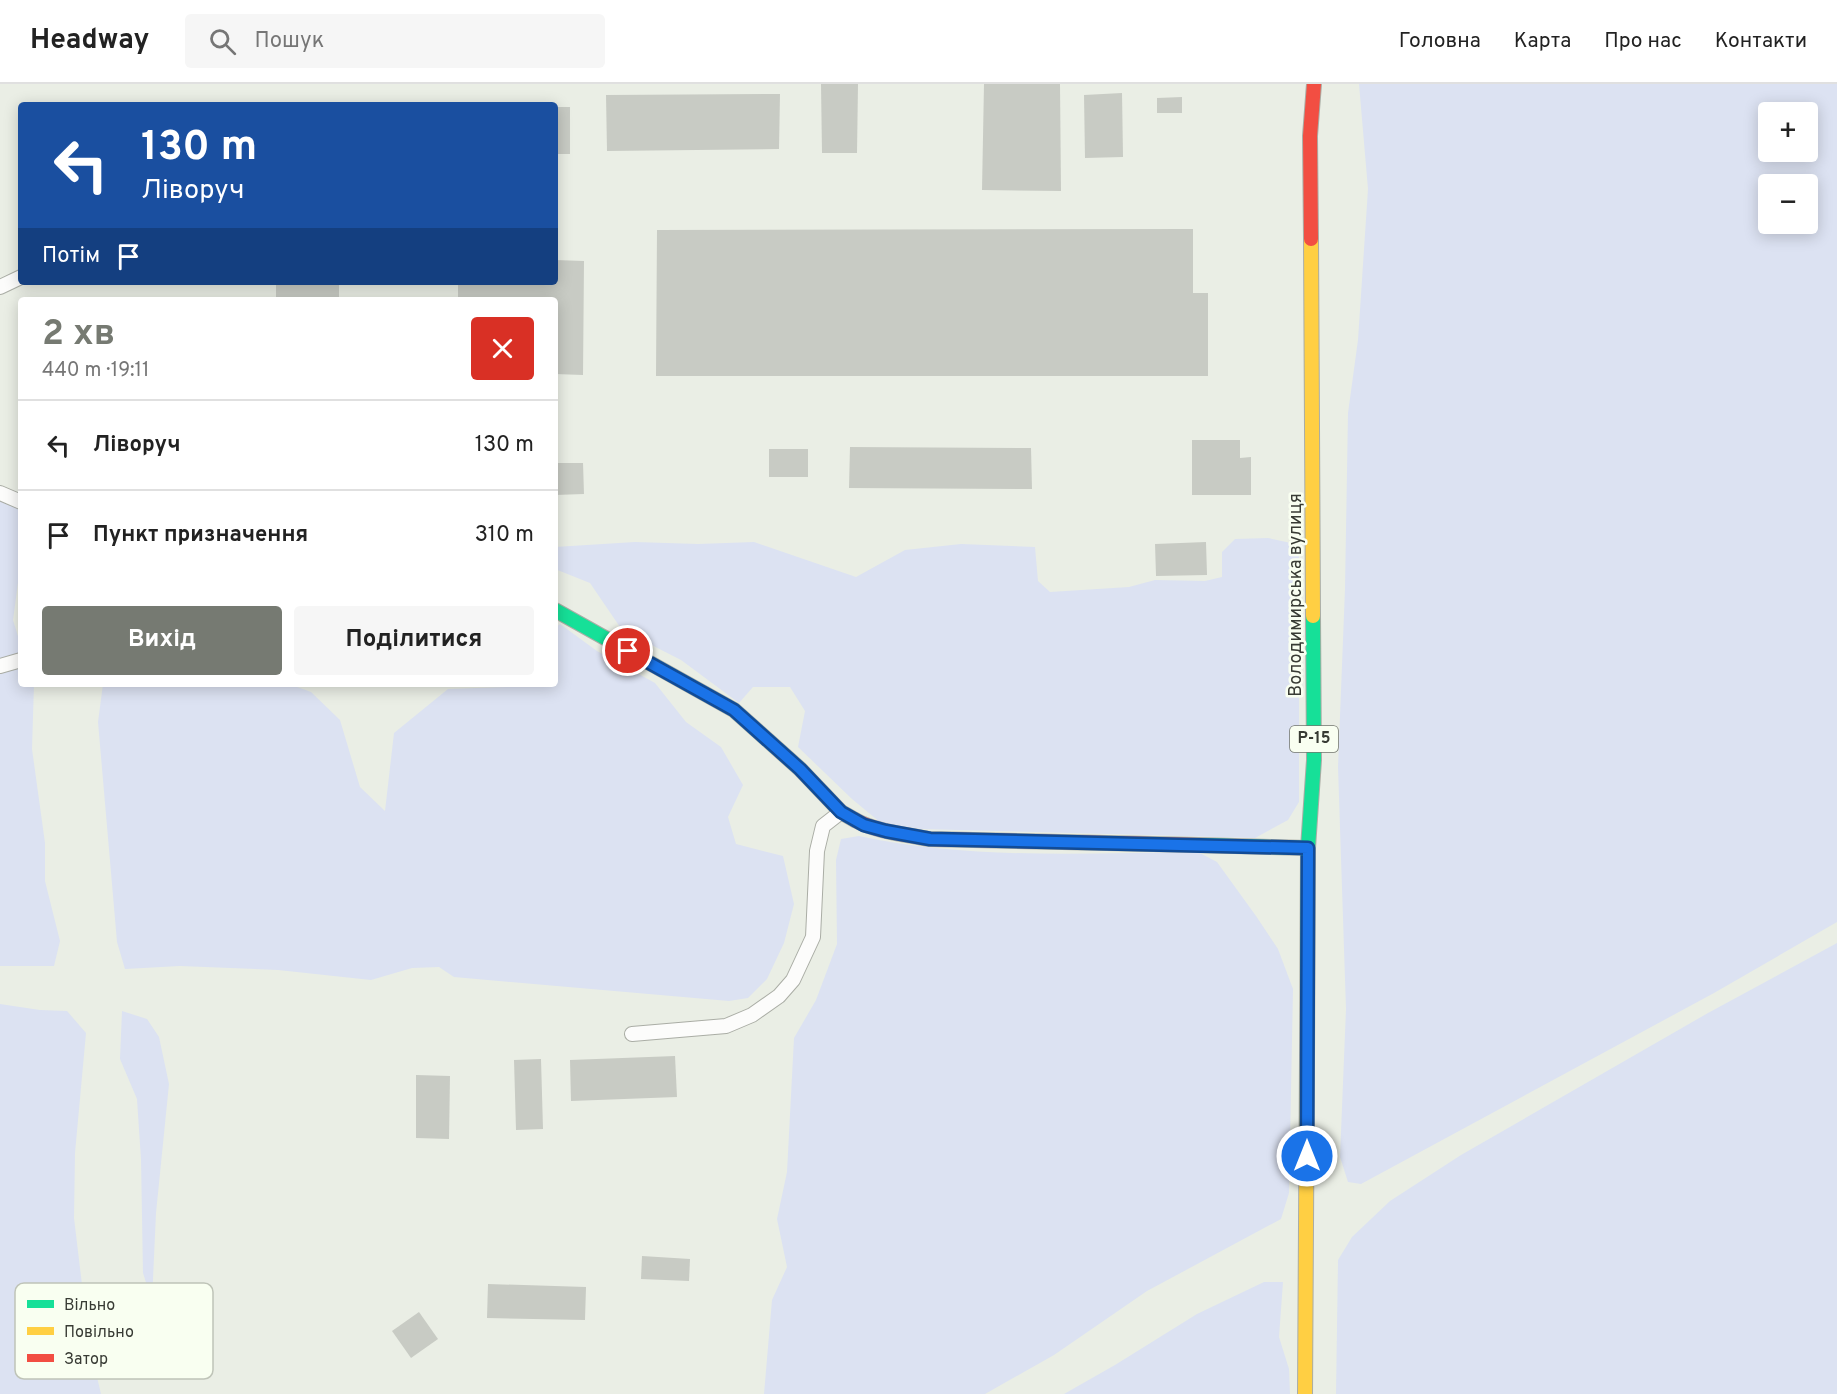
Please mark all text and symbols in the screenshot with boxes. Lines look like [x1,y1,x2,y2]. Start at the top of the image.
search box [185,14,605,68]
text: Headway [30,23,149,59]
icon: search [206,25,239,58]
text: Пошук [254,28,324,55]
text: Головна [1399,28,1481,55]
text: Карта [1514,28,1571,55]
text: Про нас [1604,28,1682,55]
text: Контакти [1715,28,1807,55]
map controls [1758,102,1818,234]
button: + [1758,102,1818,162]
text: 130 m [141,122,257,175]
icon: left [42,126,120,204]
text: Ліворуч [141,174,245,208]
button: − [1758,174,1818,234]
icon: arrive [112,240,145,273]
text: Потім [42,243,100,270]
text: 2 хв [42,312,115,358]
button: close [471,317,534,380]
text: 440 m · 19:11 [42,358,150,384]
icon: left [42,429,75,462]
text: Ліворуч [93,432,181,459]
text: 130 m [475,432,534,459]
street label: Володимирська вулиця [1285,493,1308,697]
icon: arrive [42,519,75,552]
text: Пункт призначення [93,522,308,549]
text: 310 m [475,522,534,549]
button: Вихід [42,606,282,675]
button: Поділитися [294,606,534,675]
pin [602,625,653,676]
icon: arrive [611,634,644,667]
road number: Р-15 [1290,726,1338,752]
position arrow [1275,1124,1339,1188]
legend [15,1283,213,1379]
text: Вільно [64,1296,115,1316]
text: Повільно [64,1323,134,1343]
text: Затор [64,1350,108,1370]

